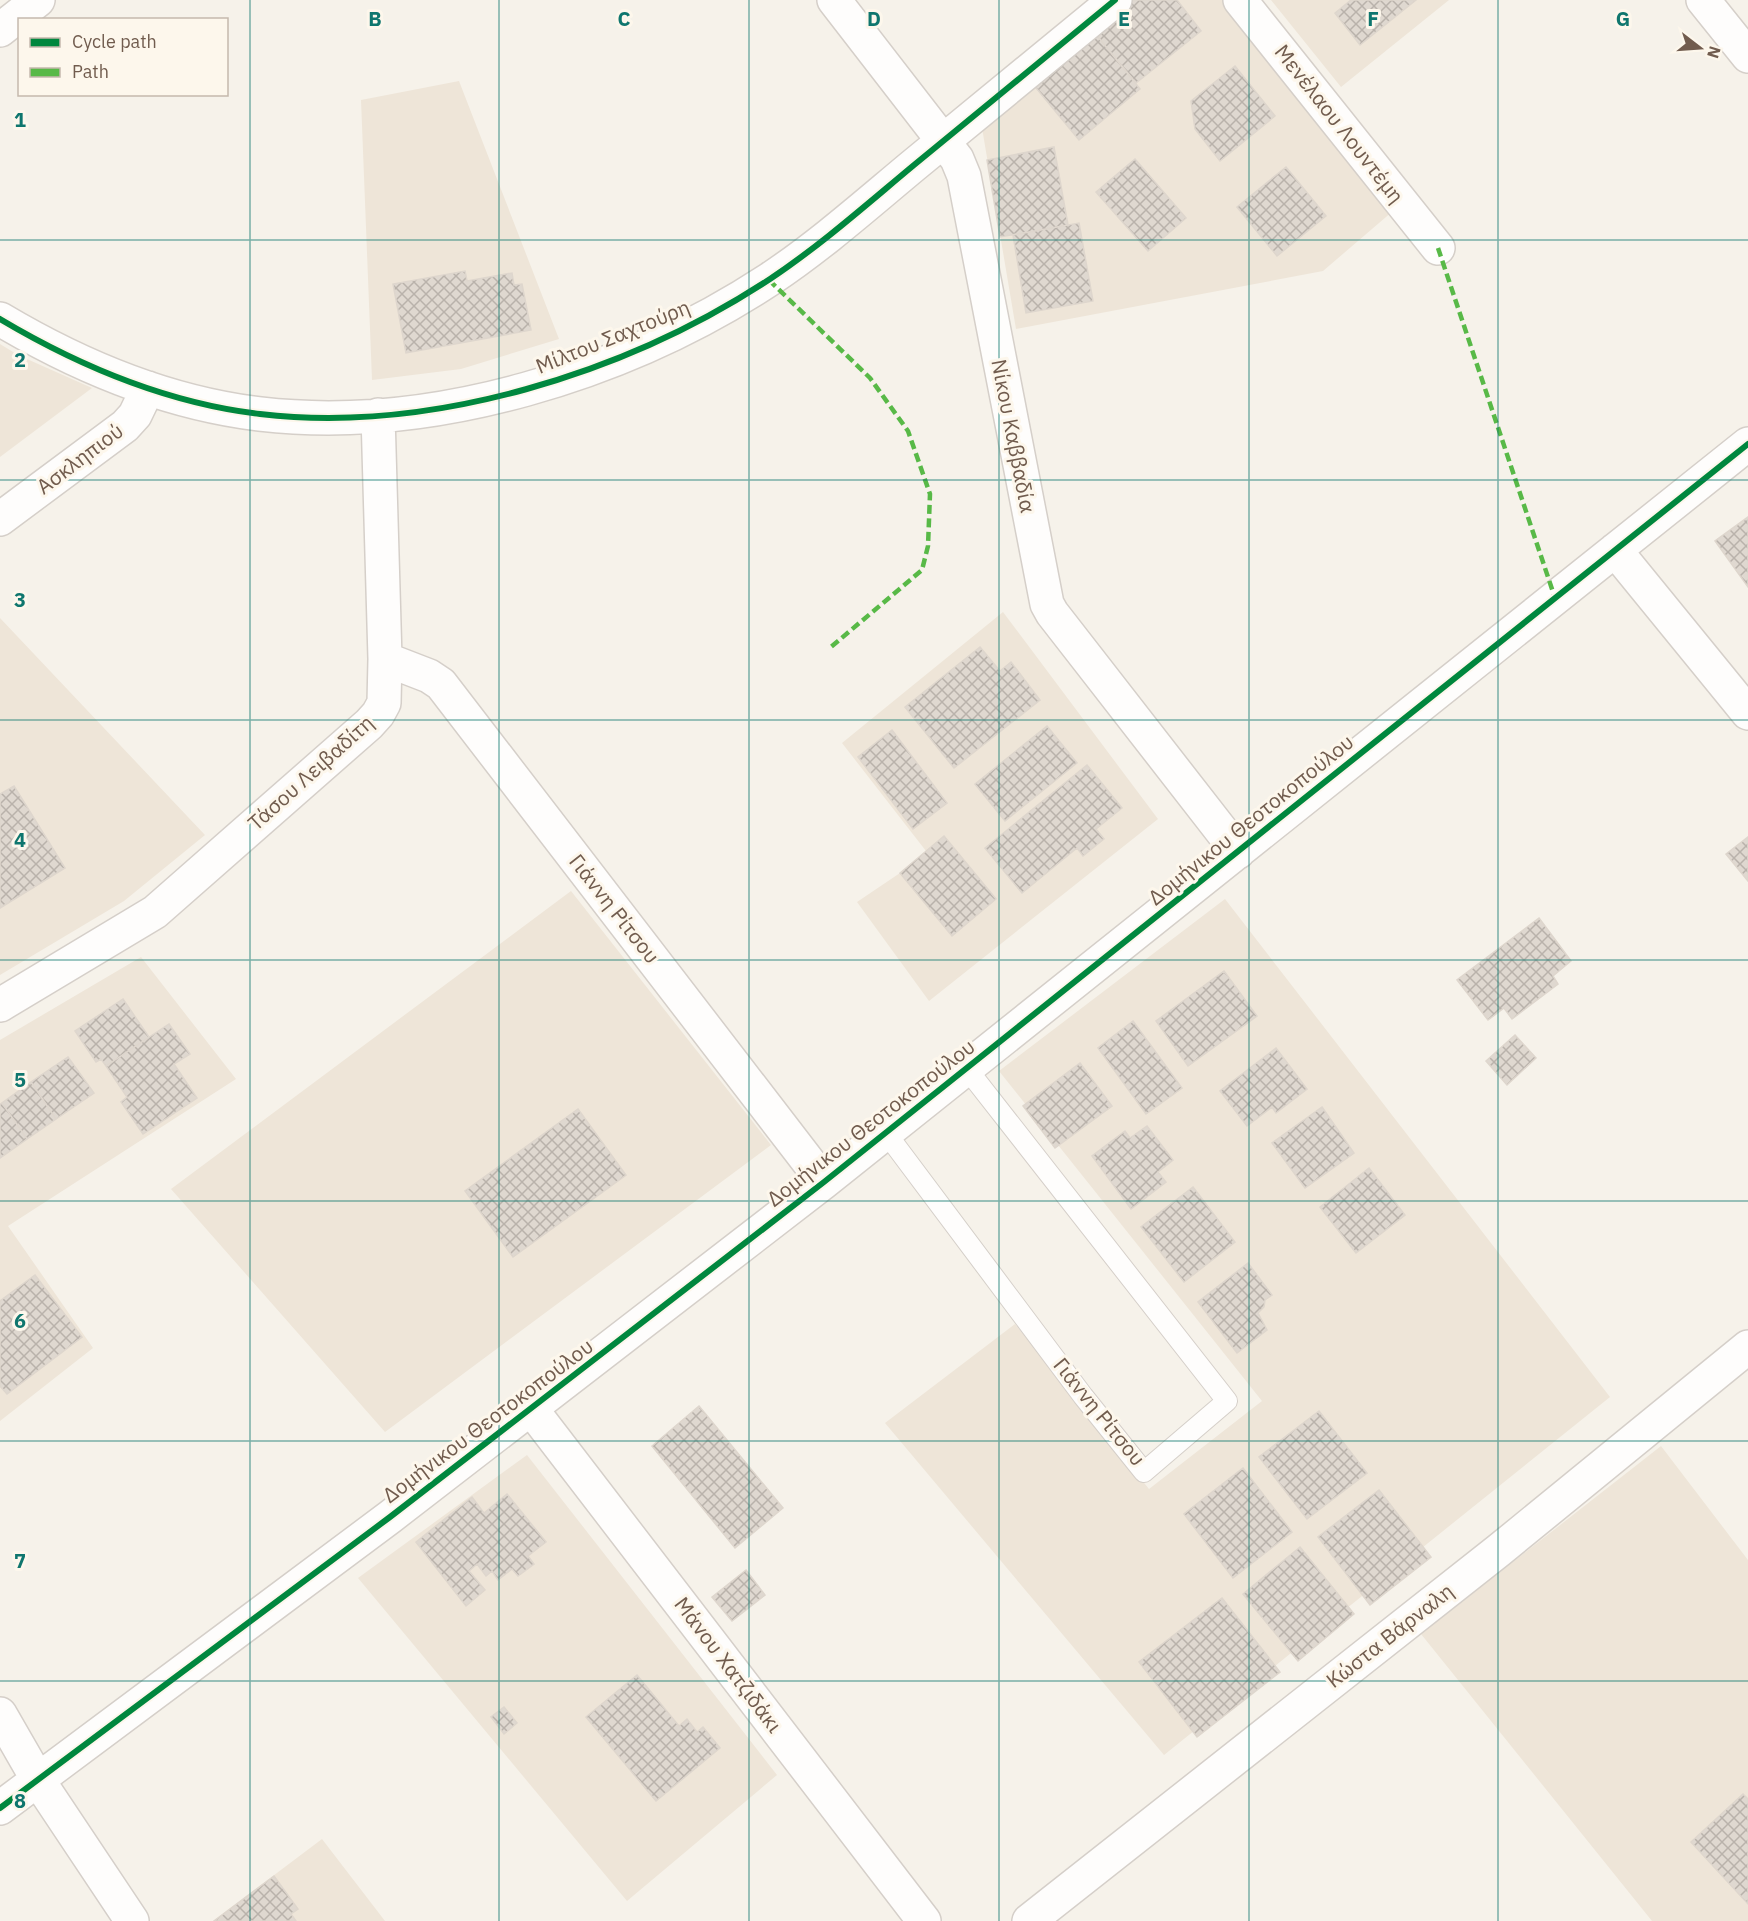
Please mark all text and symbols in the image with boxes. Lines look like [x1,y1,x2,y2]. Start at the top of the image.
text: B [368,5,382,32]
text: C [617,5,631,32]
text: D [867,5,881,32]
text: E [1118,5,1130,32]
text: F [1367,5,1379,32]
text: G [1616,5,1630,32]
legend [18,18,228,96]
north arrow [1670,18,1730,78]
text: Cycle path [72,30,157,53]
street label: Μενέλαου Λουντέμη [1269,38,1411,209]
text: N [1703,44,1726,61]
text: Path [72,60,109,83]
text: 1 [14,106,26,133]
street label: Μίλτου Σαχτούρη [531,292,694,380]
text: 2 [14,346,26,373]
street label: Νίκου Καββαδία [985,357,1043,515]
street label: Ασκληπιού [30,416,129,500]
text: 3 [14,586,26,613]
street label: Τάσου Λειβαδίτη [241,708,379,836]
street label: Δομήνικου Θεοτοκοπούλου [1142,727,1359,911]
text: 4 [14,826,26,853]
street label: Γιάννη Ρίτσου [563,848,666,969]
street label: Δομήνικου Θεοτοκοπούλου [760,1032,980,1212]
text: 5 [14,1066,26,1093]
text: 6 [14,1307,26,1334]
street label: Δομήνικου Θεοτοκοπούλου [376,1332,599,1509]
street label: Γιάννη Ρίτσου [1047,1351,1152,1471]
text: 7 [14,1547,26,1574]
street label: Κώστα Βάρναλη [1320,1577,1459,1694]
street label: Μάνου Χατζιδάκι [669,1591,789,1738]
text: 8 [14,1787,26,1814]

